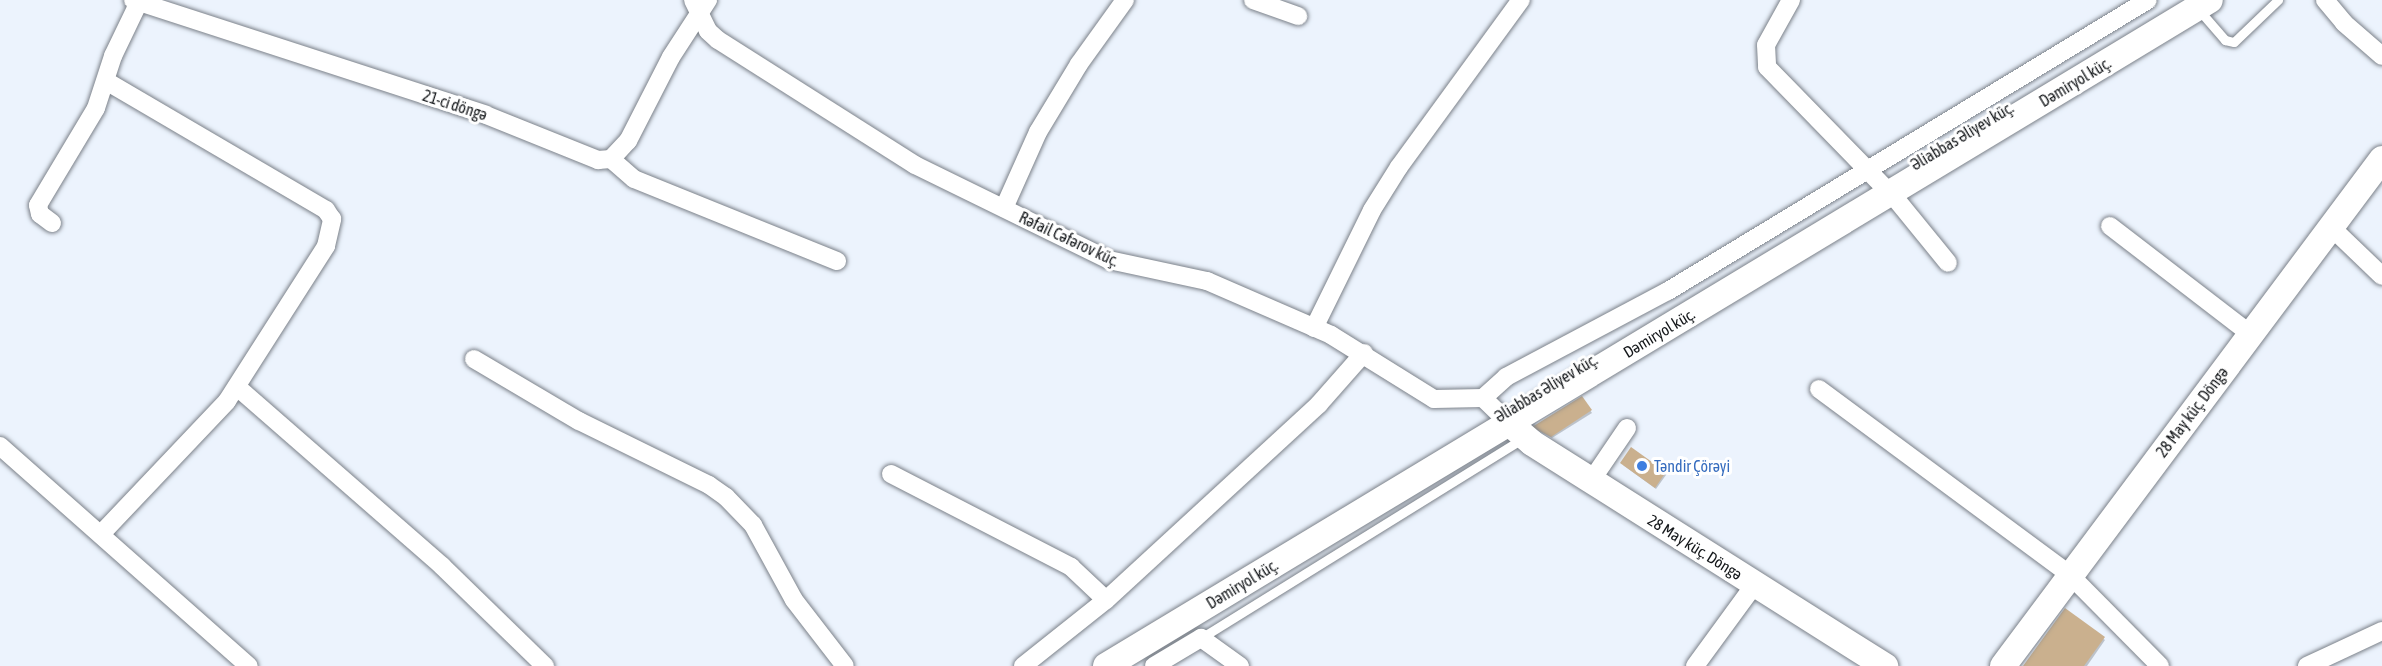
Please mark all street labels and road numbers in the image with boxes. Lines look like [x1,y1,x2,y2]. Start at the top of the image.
street label: Dəmiryol küç. [2036,53,2114,111]
street label: 21-ci döngə [420,86,490,124]
street label: Əliabbas Əliyev küç. [1907,98,2017,174]
street label: Rəfail Cəfərov küç. [1016,208,1122,270]
street label: Dəmiryol küç. [1620,304,1698,362]
street label: Əliabbas Əliyev küç. [1491,350,1601,426]
street label: 28 May küç. Döngə [2152,363,2232,461]
street label: 28 May küç. Döngə [1644,510,1746,584]
street label: Dəmiryol küç. [1203,555,1281,613]

